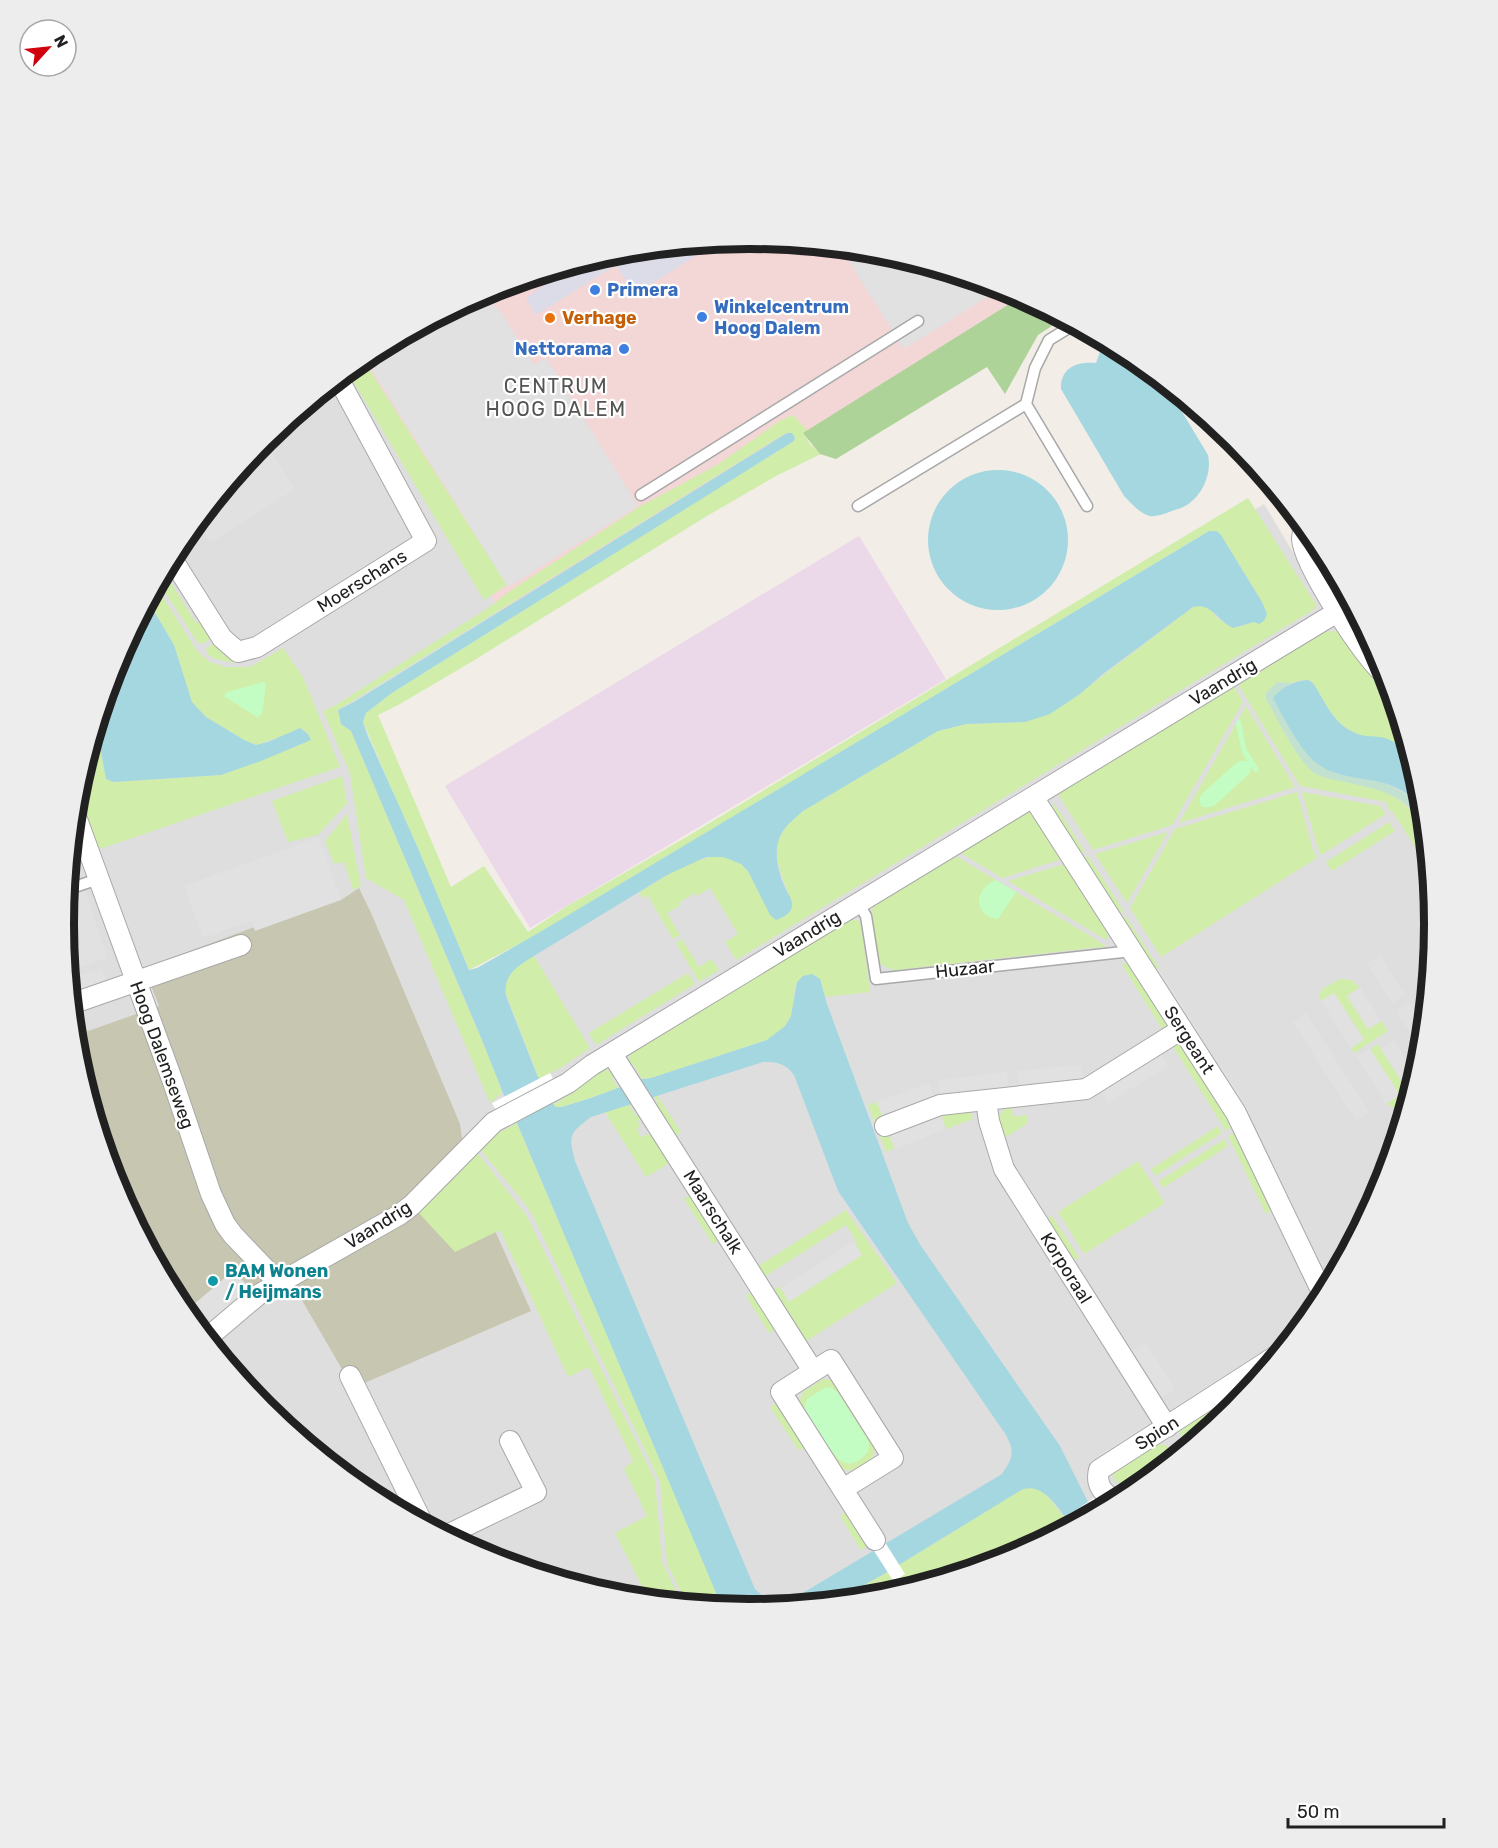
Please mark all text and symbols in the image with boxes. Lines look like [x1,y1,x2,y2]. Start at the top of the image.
north arrow [18,18,78,78]
text: N [50,32,72,51]
place label: Primera [607,279,678,301]
marker: Primera [588,283,602,297]
place label: Winkelcentrum Hoog Dalem [714,296,849,339]
place label: Verhage [562,307,637,329]
marker: Winkelcentrum Hoog Dalem [695,310,709,324]
marker: Verhage [543,311,557,325]
place label: Nettorama [515,338,612,360]
marker: Nettorama [617,342,631,356]
district label: CENTRUM HOOG DALEM [485,374,627,421]
street label: Moerschans [313,545,411,617]
street label: Vaandrig [1186,653,1260,711]
street label: Vaandrig [770,905,844,963]
street label: Huzaar [934,955,996,983]
street label: Hoog Dalemseweg [125,978,199,1132]
street label: Sergeant [1159,1002,1219,1078]
street label: Maarschalk [679,1166,748,1259]
street label: Vaandrig [341,1196,415,1254]
street label: Korporaal [1036,1228,1096,1308]
place label: BAM Wonen / Heijmans [225,1260,328,1303]
marker: BAM Wonen / Heijmans [206,1274,220,1288]
street label: Spion [1131,1411,1183,1455]
scale bar [1288,1791,1444,1829]
text: 50 m [1297,1801,1340,1823]

